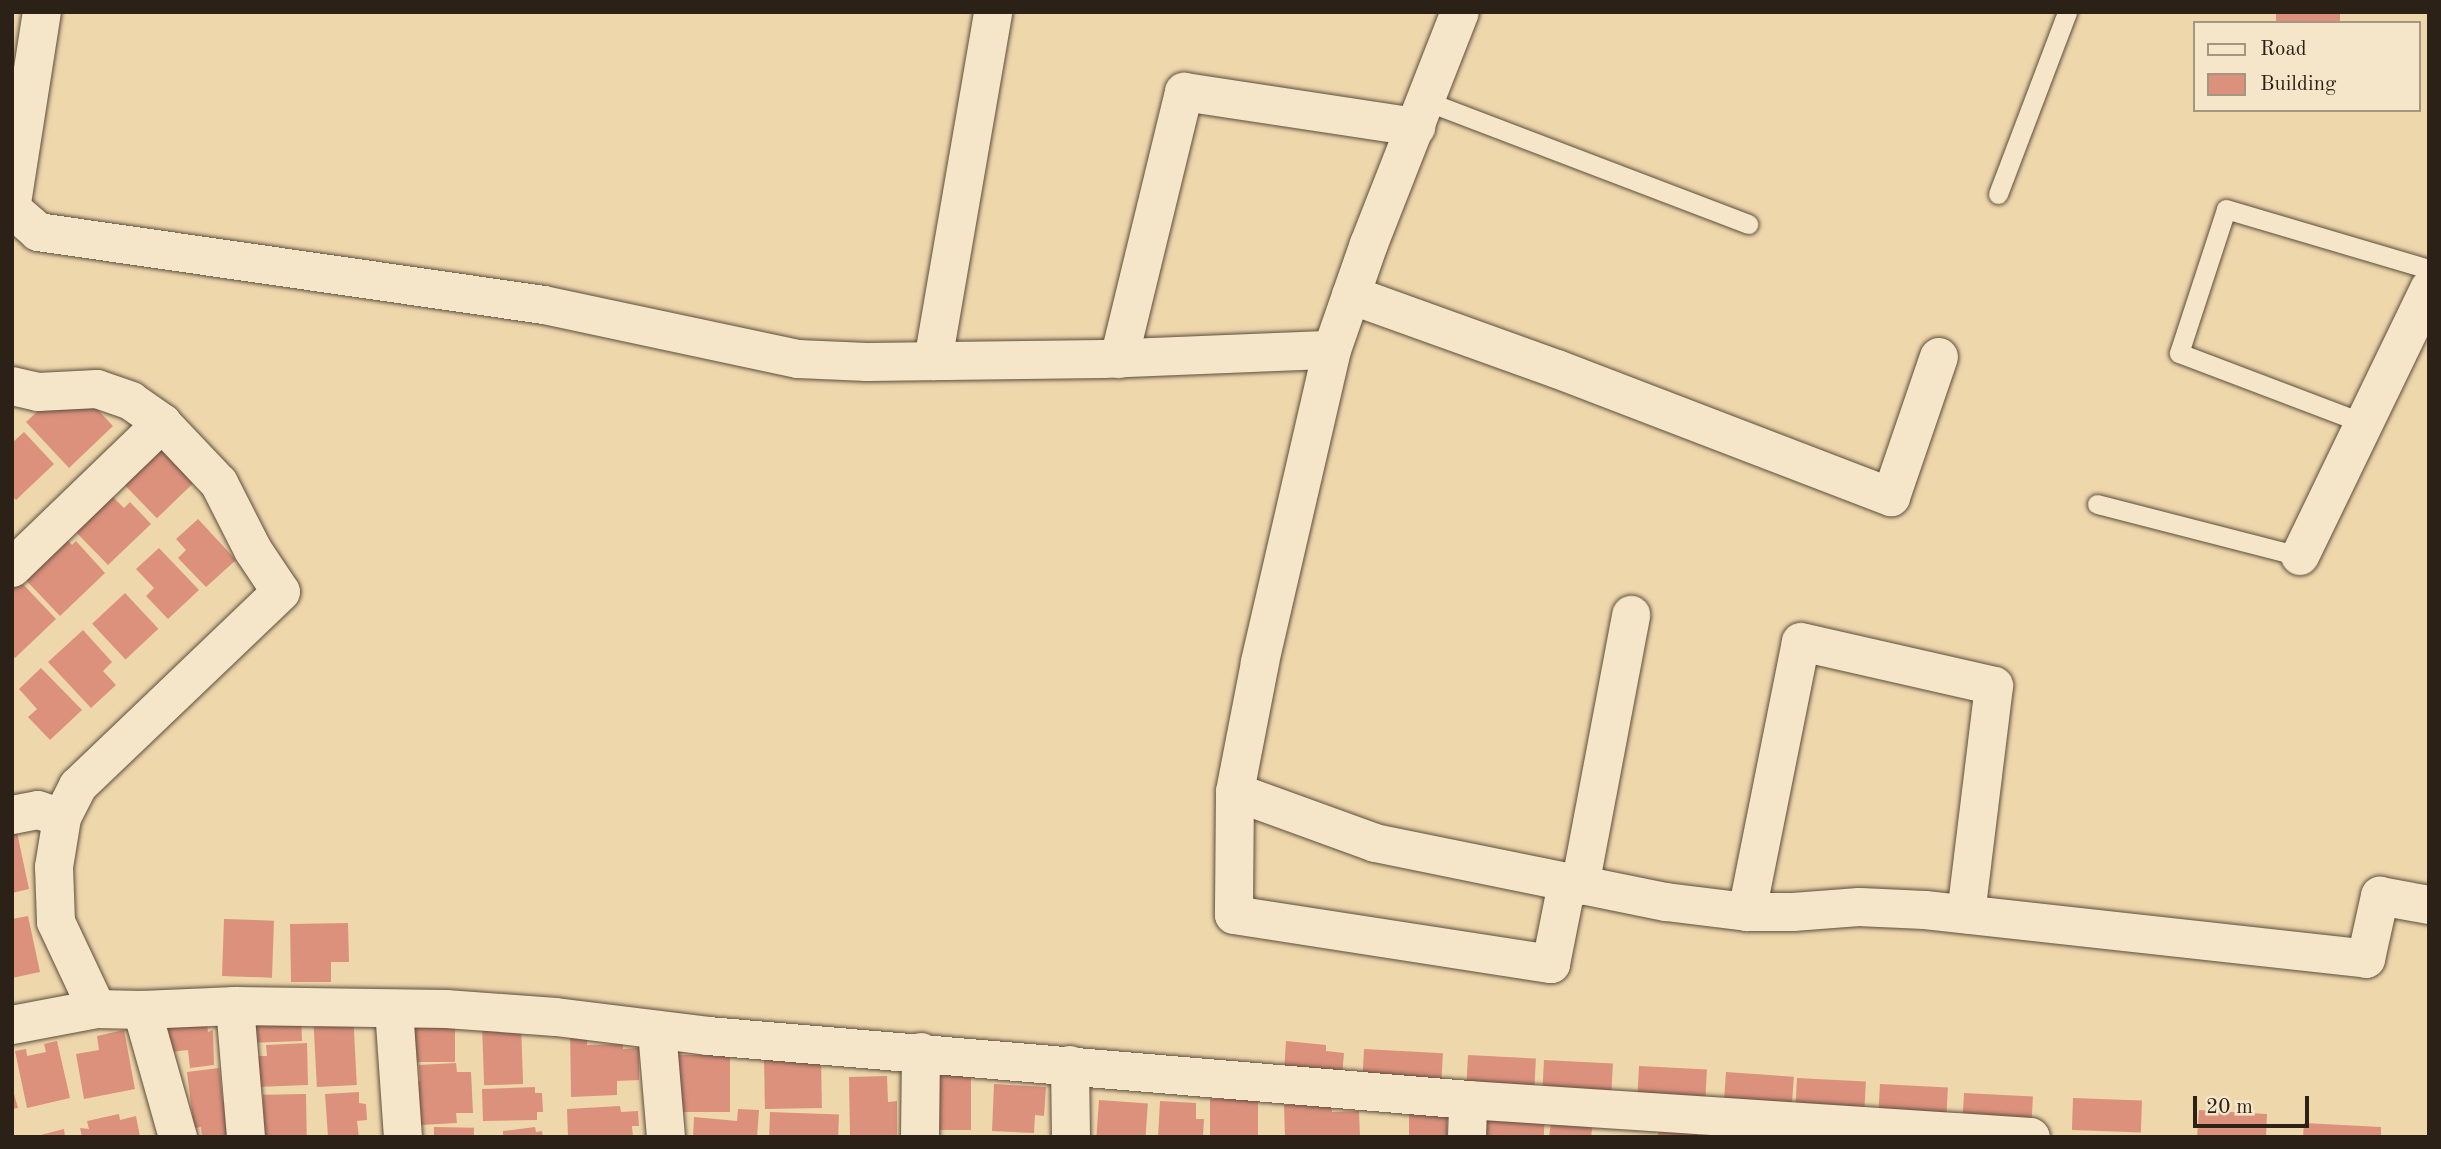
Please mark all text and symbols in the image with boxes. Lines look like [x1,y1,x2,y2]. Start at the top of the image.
legend [2192,21,2420,112]
text: Road [2260,39,2307,60]
text: Building [2260,74,2336,95]
scale bar [2196,1082,2312,1126]
text: 20 m [2206,1097,2253,1118]

